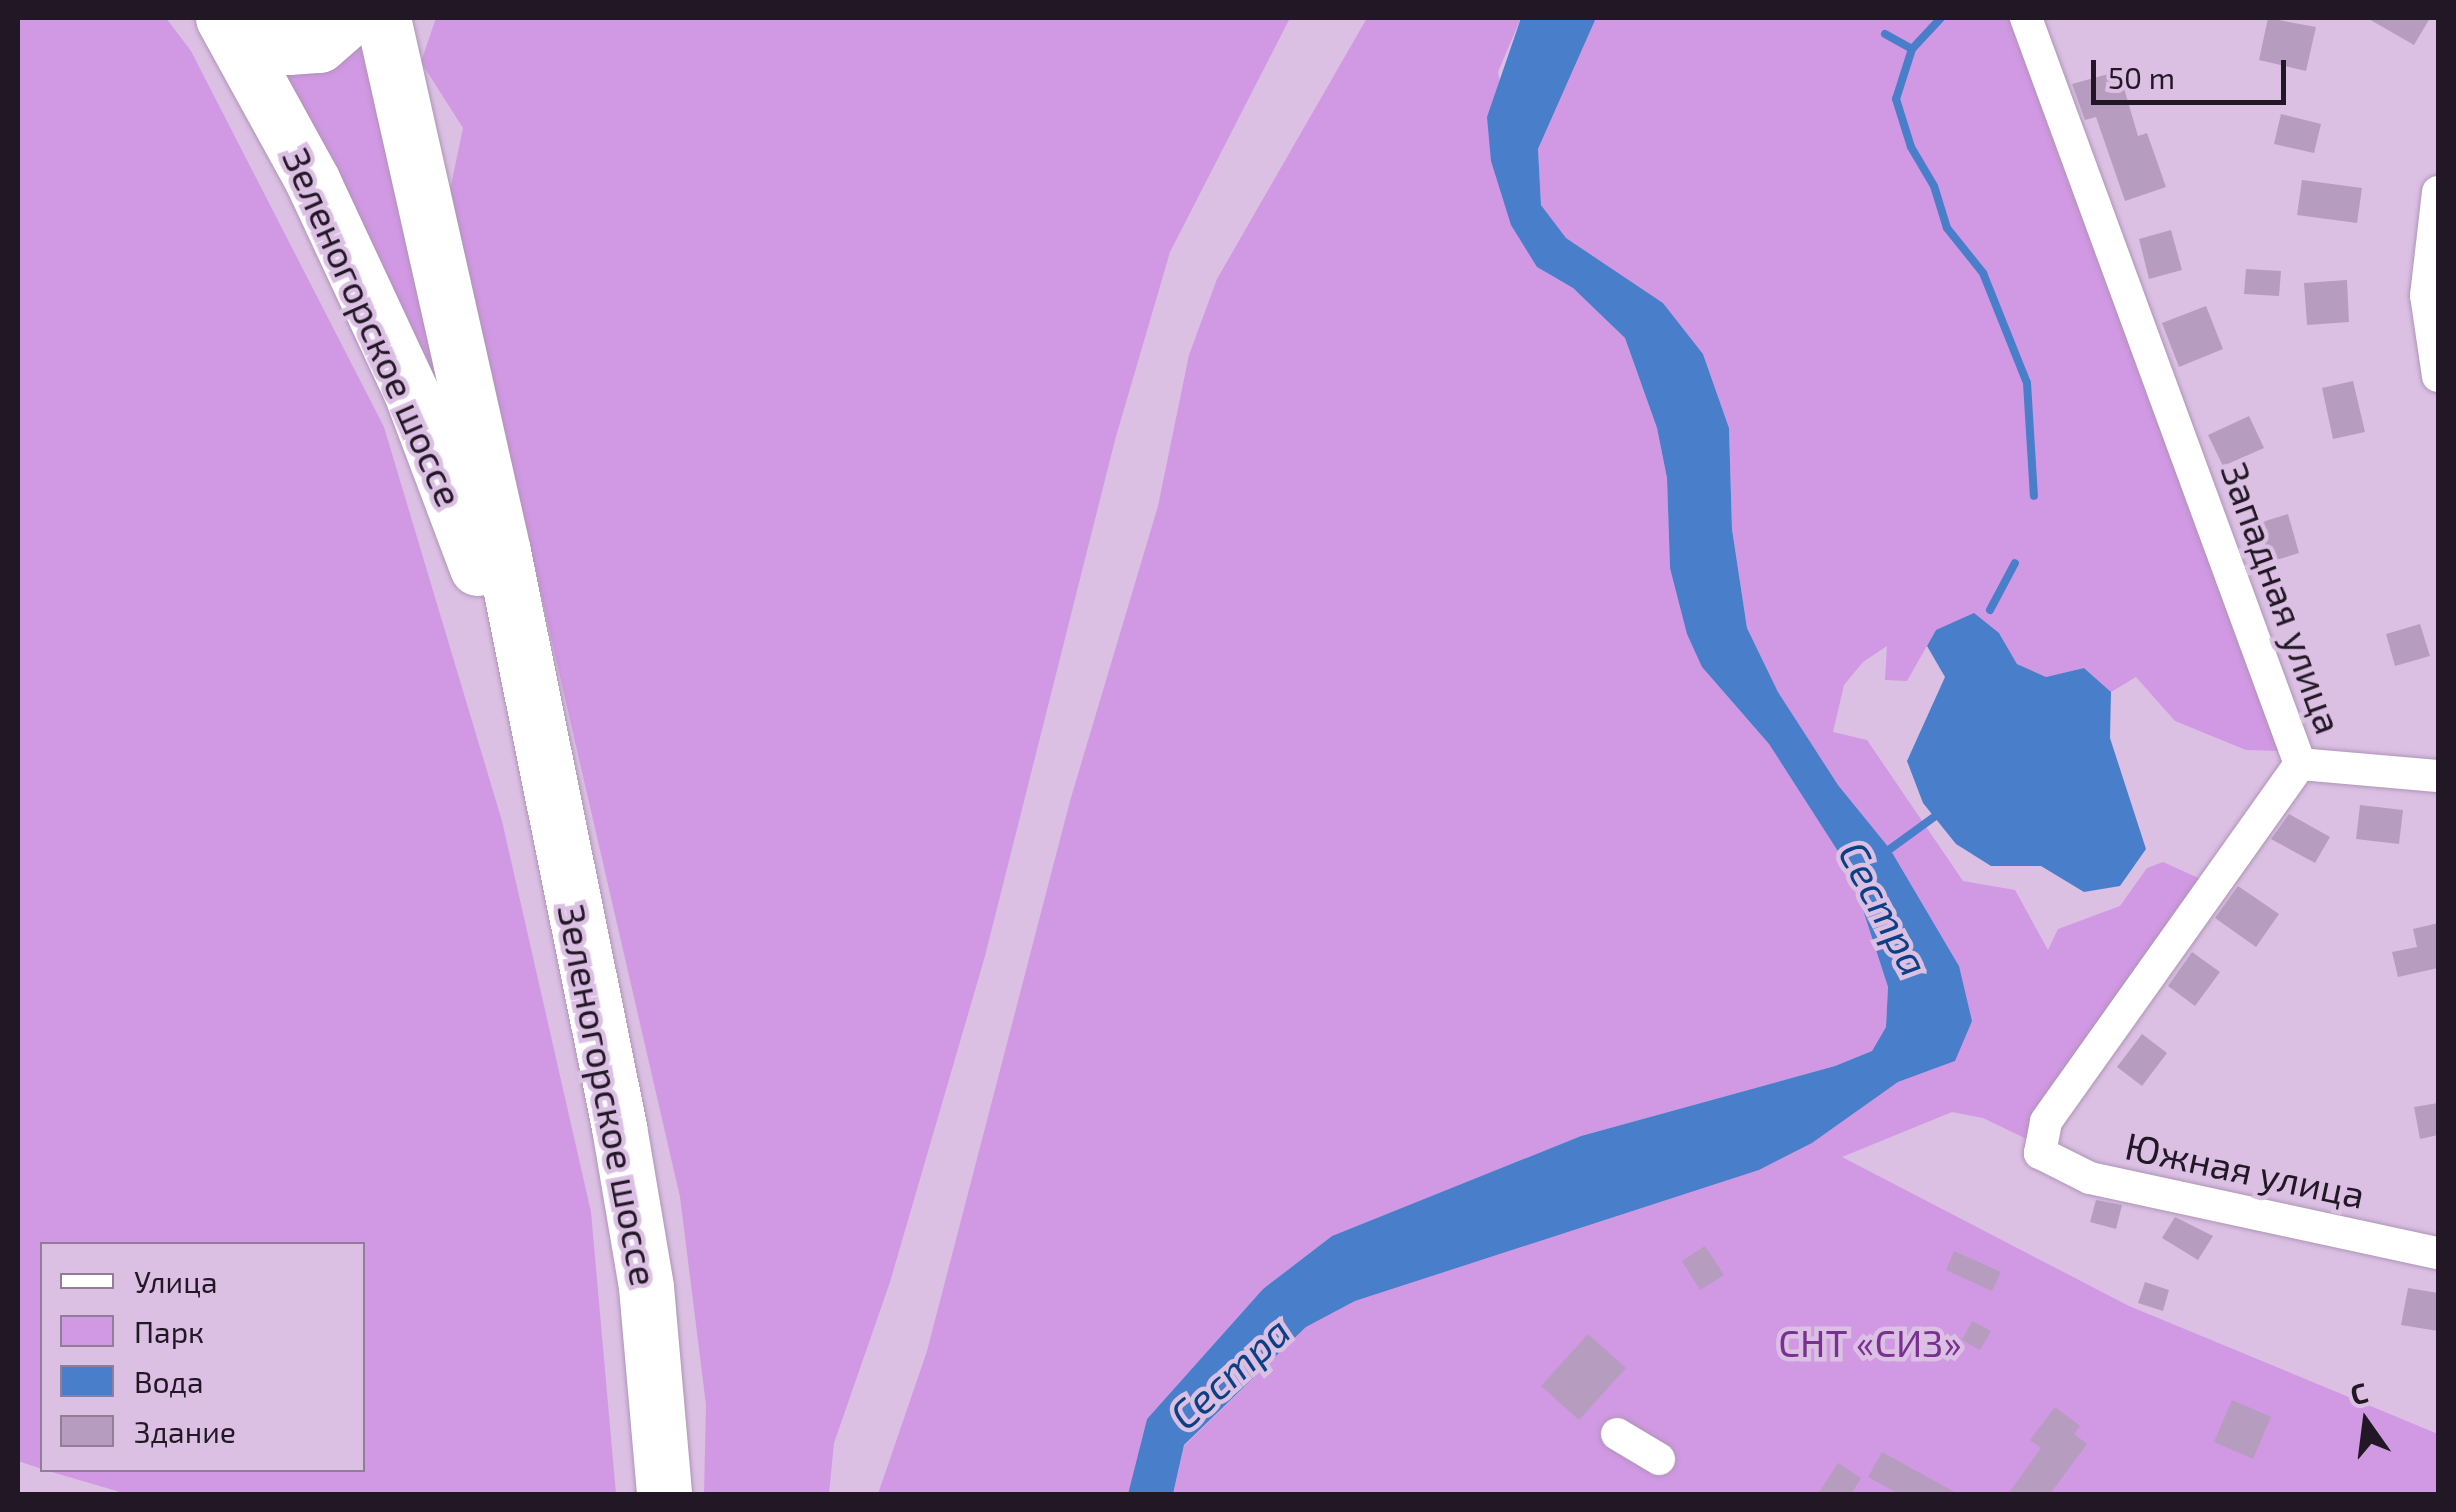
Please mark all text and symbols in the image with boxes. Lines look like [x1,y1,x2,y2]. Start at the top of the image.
scale bar [2096,40,2291,102]
text: 50 m [2108,59,2175,95]
street label: Зеленогорское шоссе [273,141,473,513]
street label: Западная улица [2212,456,2352,740]
water label: Сестра [1830,833,1940,983]
street label: Зеленогорское шоссе [549,901,667,1289]
street label: Южная улица [2121,1122,2369,1218]
legend [40,1242,365,1472]
text: Улица [134,1263,218,1299]
water label: Сестра [1159,1306,1299,1438]
text: Парк [134,1313,204,1349]
park label: СНТ «СИЗ» [1778,1320,1962,1366]
text: Вода [134,1363,204,1399]
north arrow [2316,1372,2416,1472]
text: С [2347,1374,2371,1411]
text: Здание [134,1413,236,1449]

